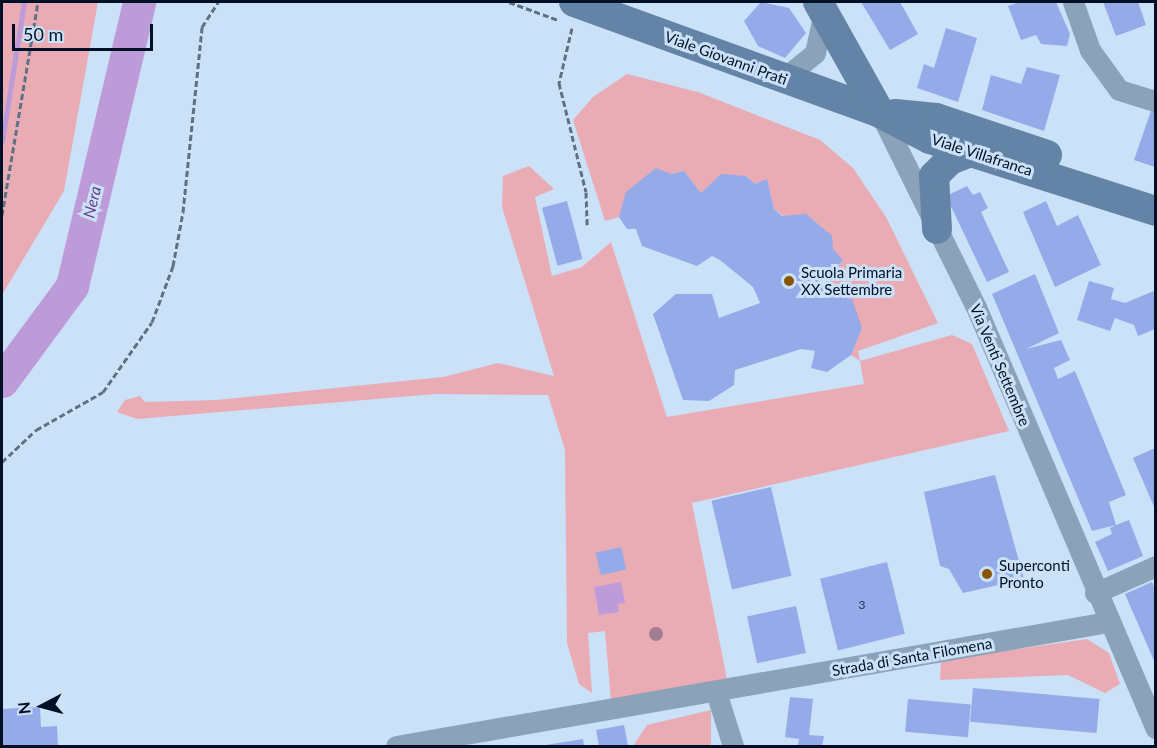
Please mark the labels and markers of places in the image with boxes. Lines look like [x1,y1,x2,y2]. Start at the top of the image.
place label: Scuola Primaria XX Settembre [801,263,902,298]
marker: Scuola Primaria XX Settembre [782,274,796,288]
place label: Superconti Pronto [999,556,1070,591]
marker: Superconti Pronto [980,567,994,581]

